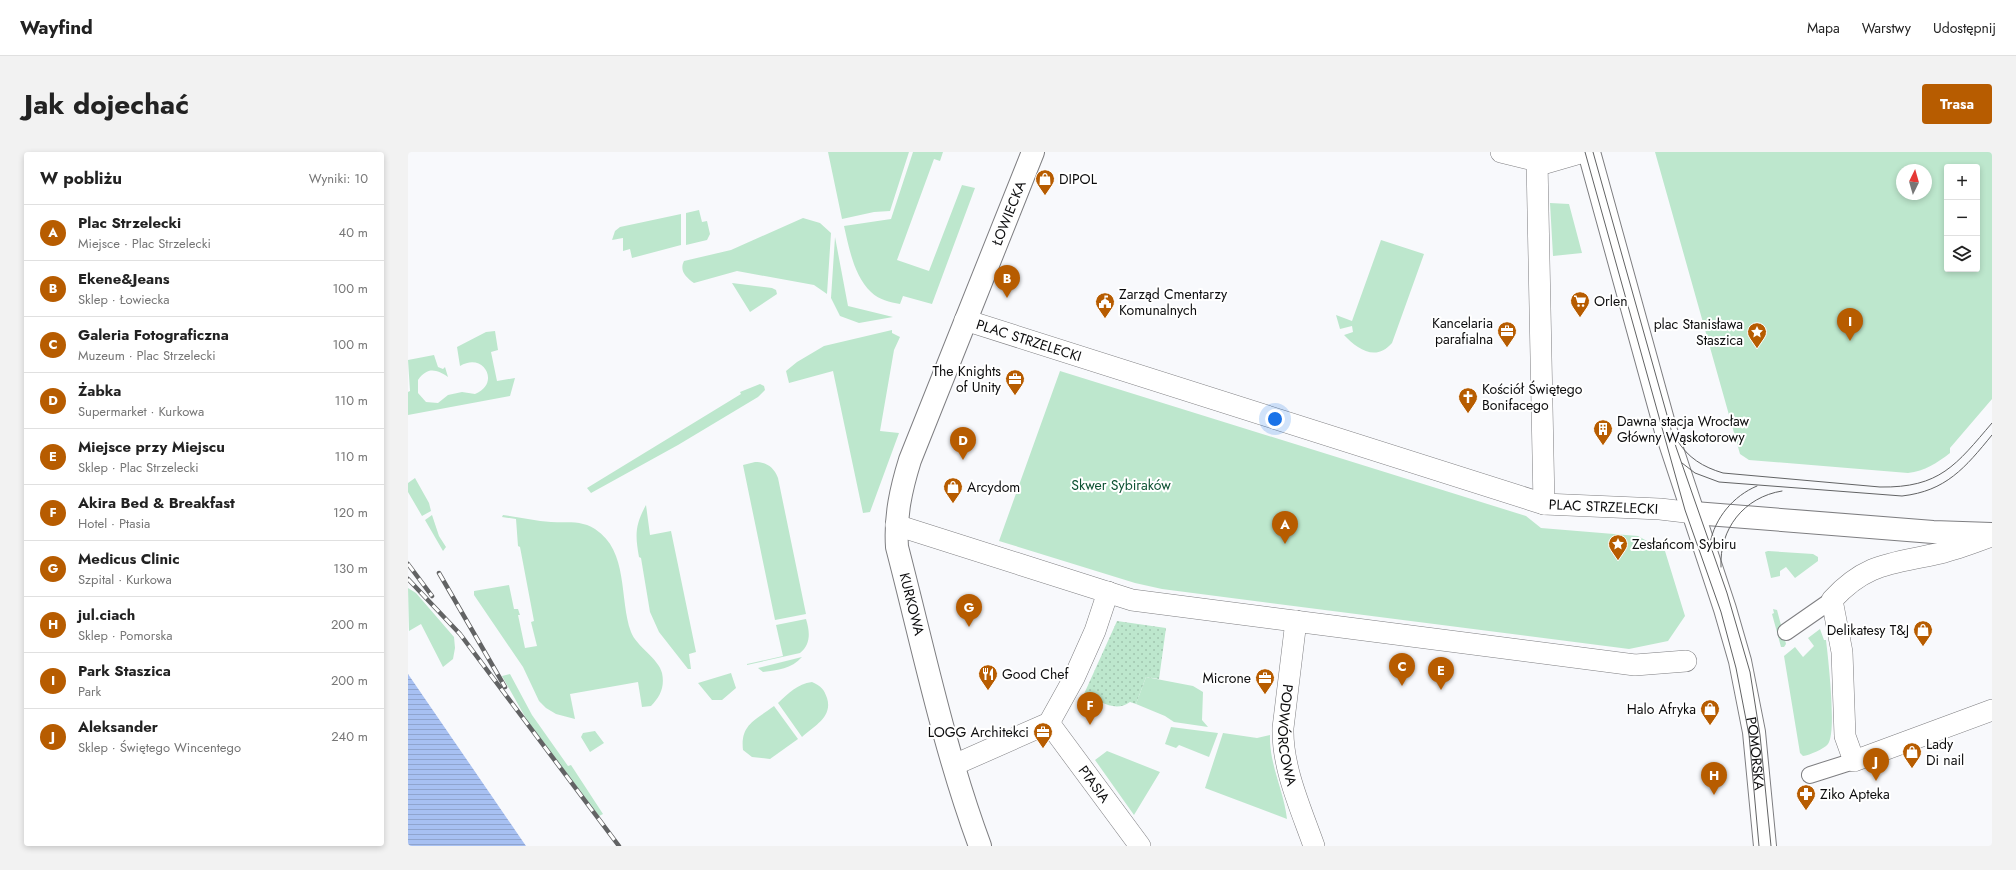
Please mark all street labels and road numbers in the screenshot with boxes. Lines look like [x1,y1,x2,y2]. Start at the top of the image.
street label: ŁOWIECKA [986,177,1031,249]
street label: PLAC STRZELECKI [974,314,1084,366]
street label: PLAC STRZELECKI [1548,494,1658,519]
street label: KURKOWA [895,570,930,638]
street label: PODWÓRCOWA [1273,683,1302,789]
street label: POMORSKA [1741,715,1770,792]
street label: PTASIA [1074,761,1115,808]

